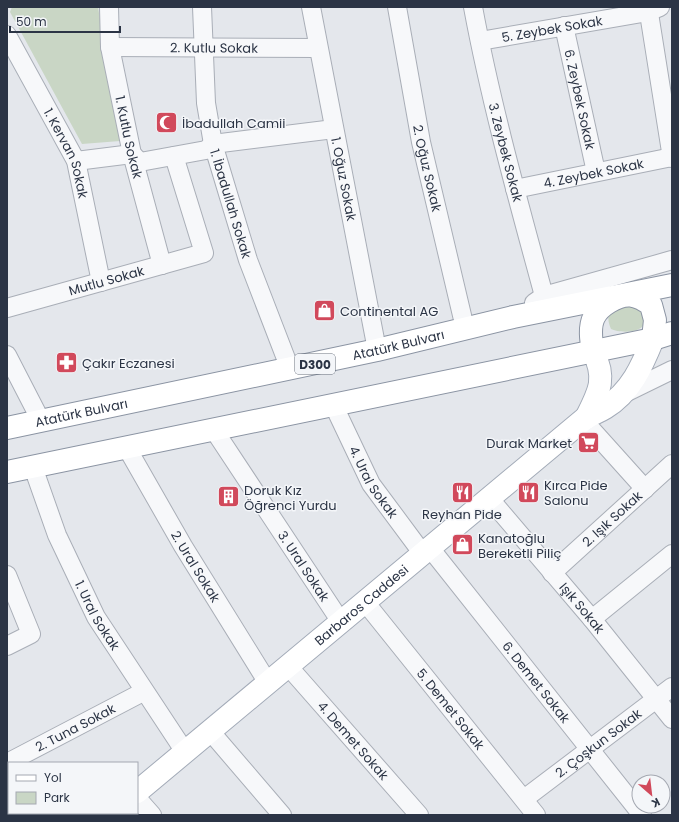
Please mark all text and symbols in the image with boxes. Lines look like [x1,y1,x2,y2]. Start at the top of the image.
scale bar [10,8,120,34]
street label: 5. Zeybek Sokak [500,10,604,47]
text: 50 m [16,13,47,30]
street label: 2. Kutlu Sokak [170,38,258,57]
street label: 6. Zeybek Sokak [560,47,600,151]
street label: 1. Kutlu Sokak [111,94,148,181]
street label: 3. Zeybek Sokak [484,101,528,204]
street label: 1. Kervan Sokak [39,104,93,200]
mosque icon: İbadullah Camii [154,110,180,136]
place label: İbadullah Camii [182,114,285,133]
street label: 2. Oğuz Sokak [409,123,447,214]
street label: 1. Oğuz Sokak [327,135,362,223]
street label: 1. İbadullah Sokak [206,147,257,261]
street label: 4. Zeybek Sokak [541,153,646,193]
street label: Mutlu Sokak [66,261,146,300]
shop icon: Continental AG [311,298,337,324]
place label: Continental AG [340,302,438,321]
street label: Atatürk Bulvarı [350,325,446,364]
pharmacy icon: Çakır Eczanesi [53,350,79,376]
place label: Çakır Eczanesi [82,354,175,373]
road number: D300 [295,354,335,374]
street label: Atatürk Bulvarı [33,393,129,431]
supermarket icon: Durak Market [575,430,601,456]
place label: Durak Market [486,434,572,453]
street label: 4. Ural Sokak [345,443,403,522]
place label: Kırca Pide Salonu [544,476,608,510]
restaurant icon: Reyhan Pide [449,479,475,505]
restaurant icon: Kırca Pide Salonu [515,479,541,505]
place label: Doruk Kız Öğrenci Yurdu [244,481,337,515]
building icon: Doruk Kız Öğrenci Yurdu [215,484,241,510]
street label: 2. Işık Sokak [578,486,646,551]
place label: Reyhan Pide [422,505,502,524]
street label: 2. Ural Sokak [167,527,225,606]
street label: 3. Ural Sokak [274,527,334,605]
place label: Kanatoğlu Bereketli Piliç [478,529,561,563]
shop icon: Kanatoğlu Bereketli Piliç [449,532,475,558]
street label: Barbaros Caddesi [310,560,412,650]
street label: 1. Ural Sokak [70,577,125,654]
street label: Işık Sokak [555,578,610,638]
street label: 6. Demet Sokak [498,637,575,727]
street label: 5. Demet Sokak [412,664,490,754]
street label: 4. Demet Sokak [313,697,394,784]
street label: 2. Tuna Sokak [32,698,119,756]
street label: 2. Çoşkun Sokak [551,704,646,782]
legend [8,762,138,814]
text: Yol [44,769,62,786]
north arrow [631,774,671,814]
text: Park [44,789,71,806]
text: K [648,794,663,812]

